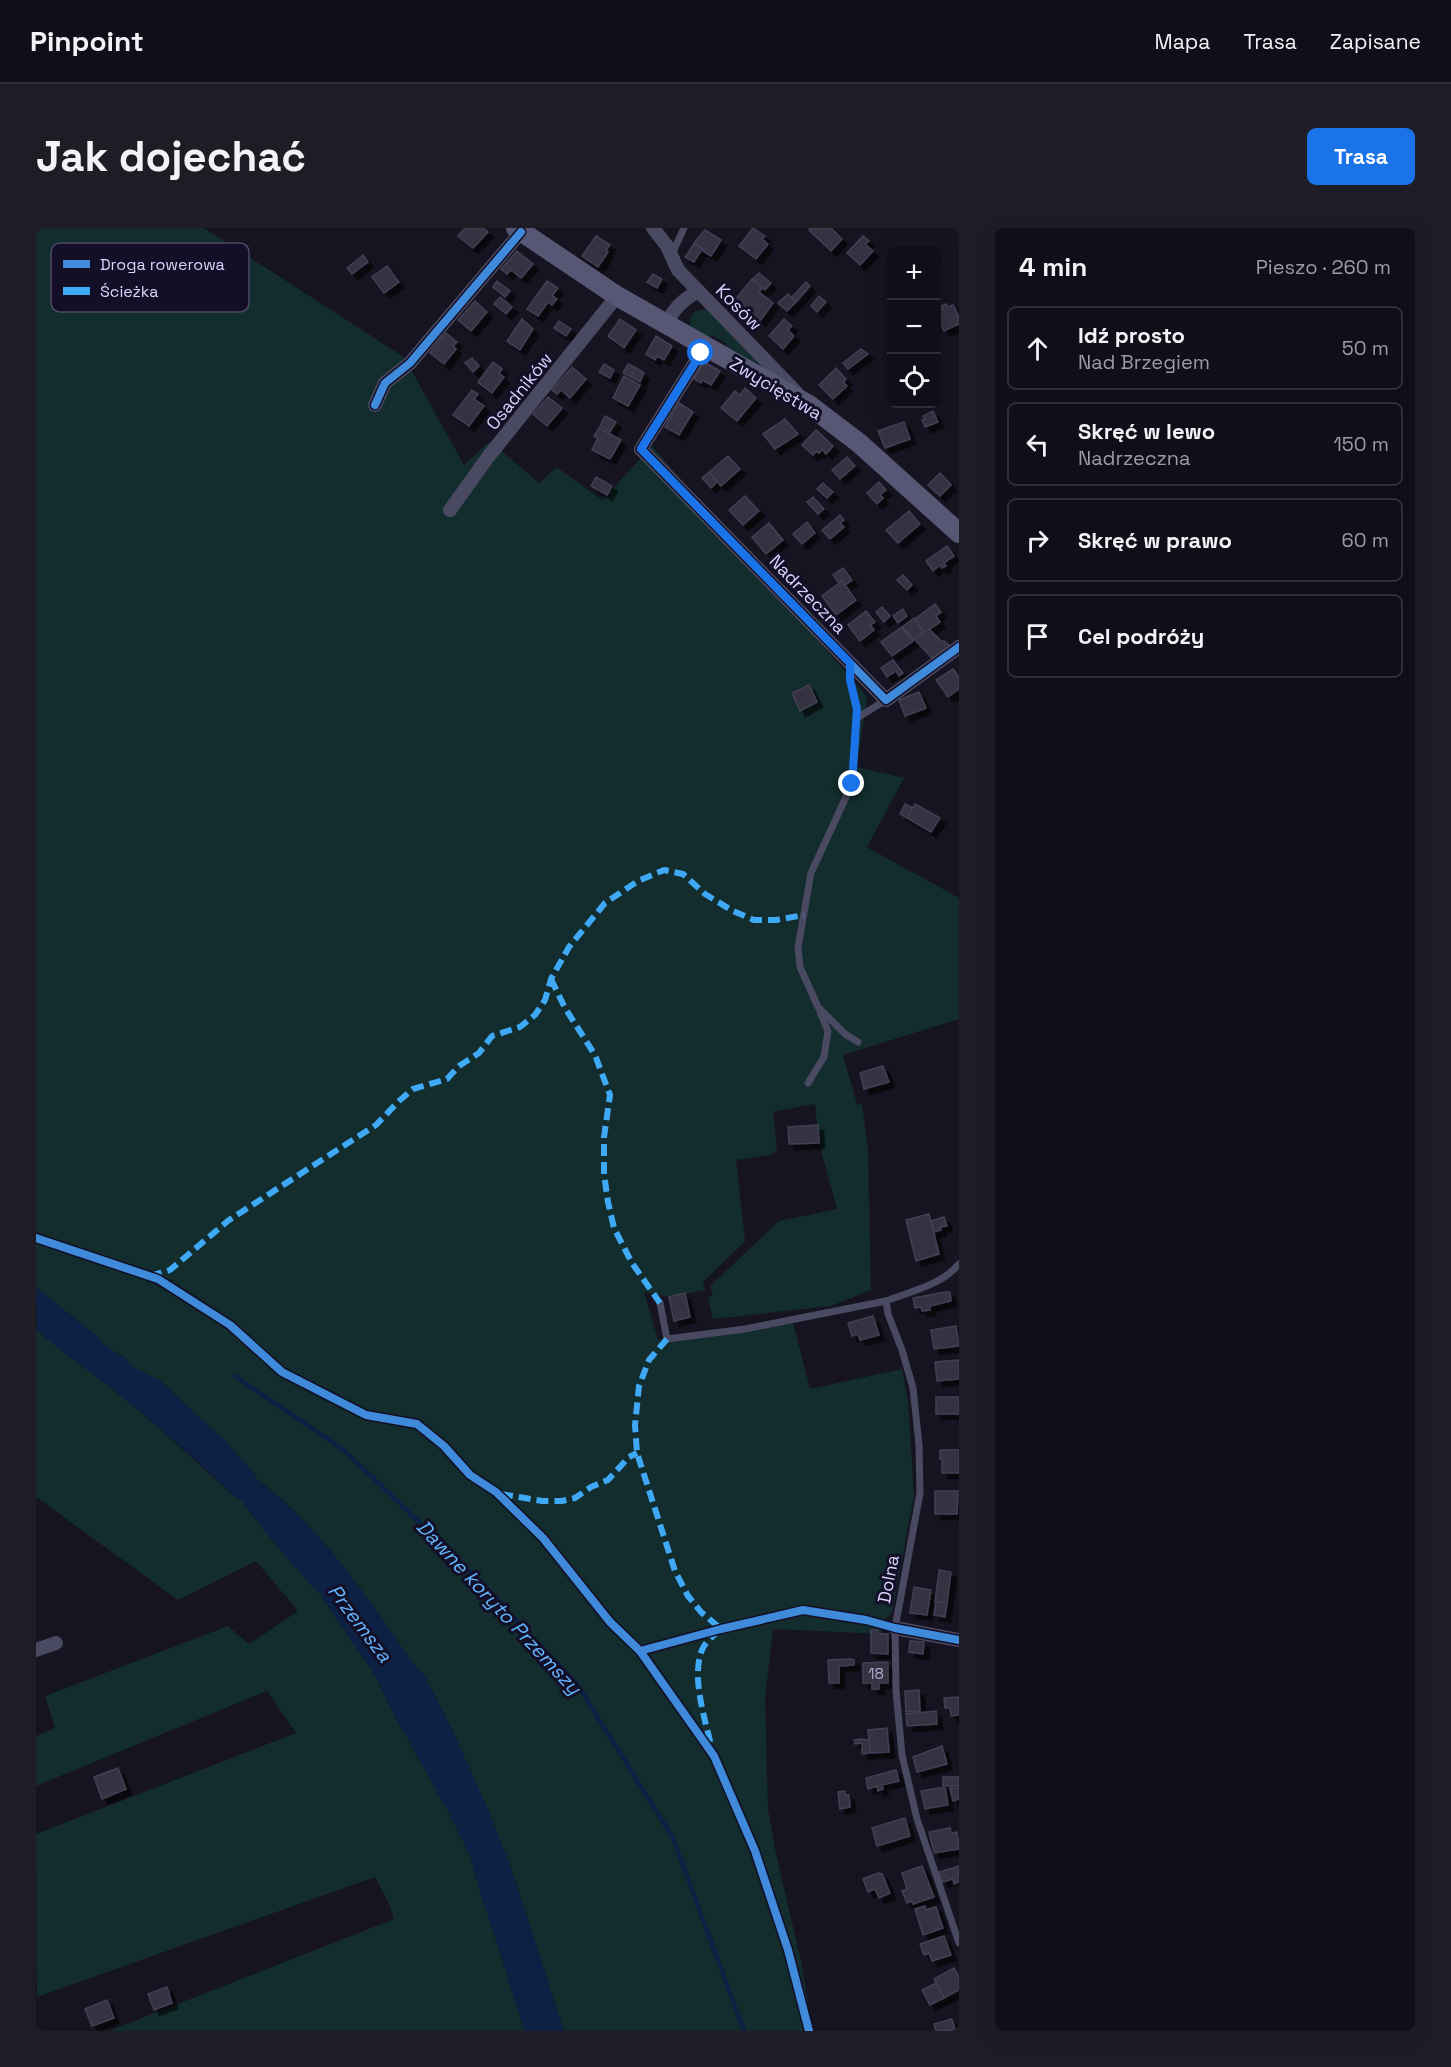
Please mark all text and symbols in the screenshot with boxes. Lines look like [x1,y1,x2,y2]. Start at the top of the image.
text: Pinpoint [30,23,144,59]
text: Mapa [1155,28,1210,55]
text: Trasa [1243,28,1297,55]
text: Zapisane [1330,28,1421,55]
button: Trasa [1307,128,1415,185]
text: Jak dojechać [36,130,306,183]
legend [51,243,249,312]
map controls [887,246,941,408]
button: + [887,246,941,300]
text: 4 min [1019,250,1087,284]
text: Droga rowerowa [100,254,225,275]
text: Pieszo · 260 m [1256,254,1391,280]
street label: Kosów [711,279,767,335]
text: Ścieżka [100,281,158,302]
button: − [887,300,941,354]
text: Idź prosto [1078,321,1185,349]
icon: ahead [1021,332,1054,365]
text: 50 m [1342,335,1389,361]
route start [687,339,713,365]
street label: Osadników [481,348,557,434]
text: Nad Brzegiem [1078,349,1210,375]
street label: Zwycięstwa [726,351,826,425]
button: locate [887,354,941,408]
text: Skręć w lewo [1078,417,1215,445]
icon: left [1021,428,1054,461]
text: 150 m [1334,431,1389,457]
text: Nadrzeczna [1078,445,1191,471]
icon: right [1021,524,1054,557]
text: Skręć w prawo [1078,526,1232,554]
text: 60 m [1342,527,1389,553]
street label: Nadrzeczna [765,550,851,638]
icon: arrive [1021,620,1054,653]
text: Cel podróży [1078,622,1204,650]
route end [838,770,864,796]
water label: Dawne koryto Przemszy [411,1514,588,1701]
street label: Dolna [872,1553,904,1605]
water label: Przemsza [322,1579,398,1668]
house number: 18 [868,1664,884,1683]

